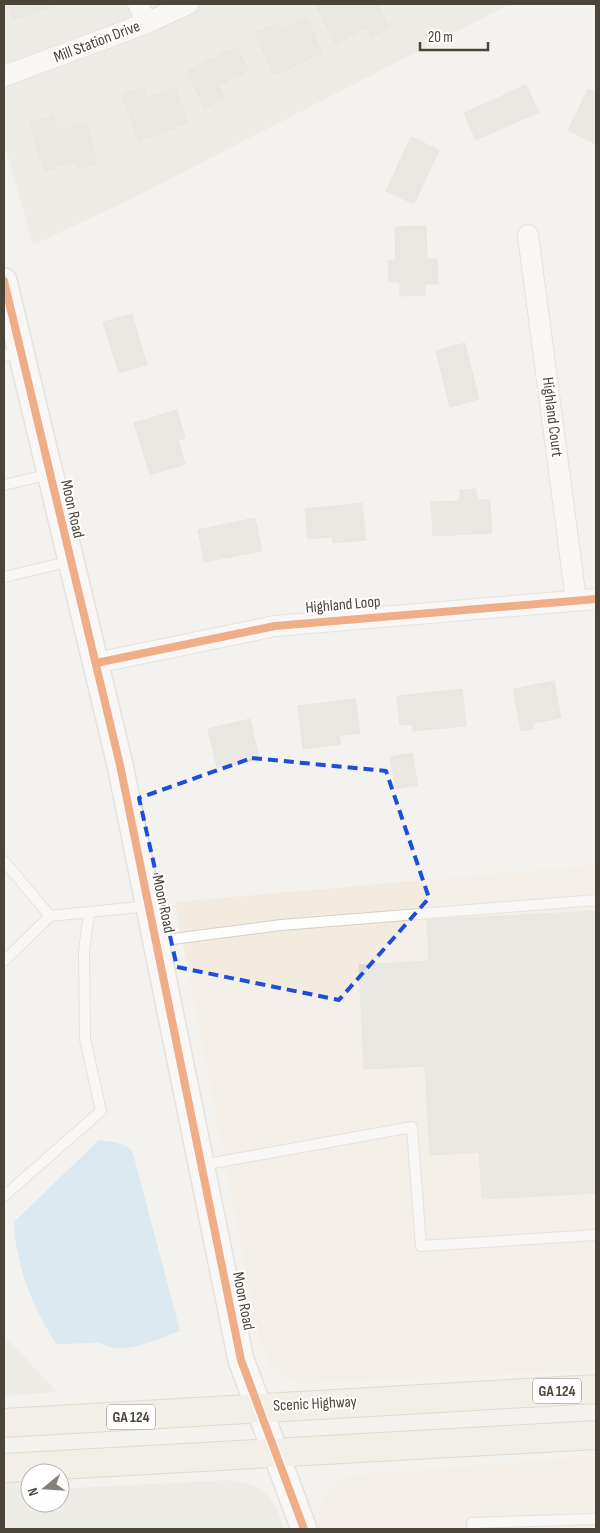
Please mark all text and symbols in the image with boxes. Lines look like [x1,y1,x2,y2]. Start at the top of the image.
street label: Mill Station Drive [51,17,143,67]
scale bar [420,20,488,52]
text: 20 m [428,28,453,47]
street label: Highland Court [538,376,566,458]
street label: Moon Road [56,478,88,540]
street label: Highland Loop [305,592,381,618]
street label: Moon Road [148,873,178,935]
street label: Moon Road [228,1270,258,1332]
road number: GA 124 [533,1378,581,1404]
street label: Scenic Highway [273,1392,357,1416]
road number: GA 124 [107,1404,155,1430]
north arrow [20,1463,70,1513]
text: N [24,1486,42,1498]

